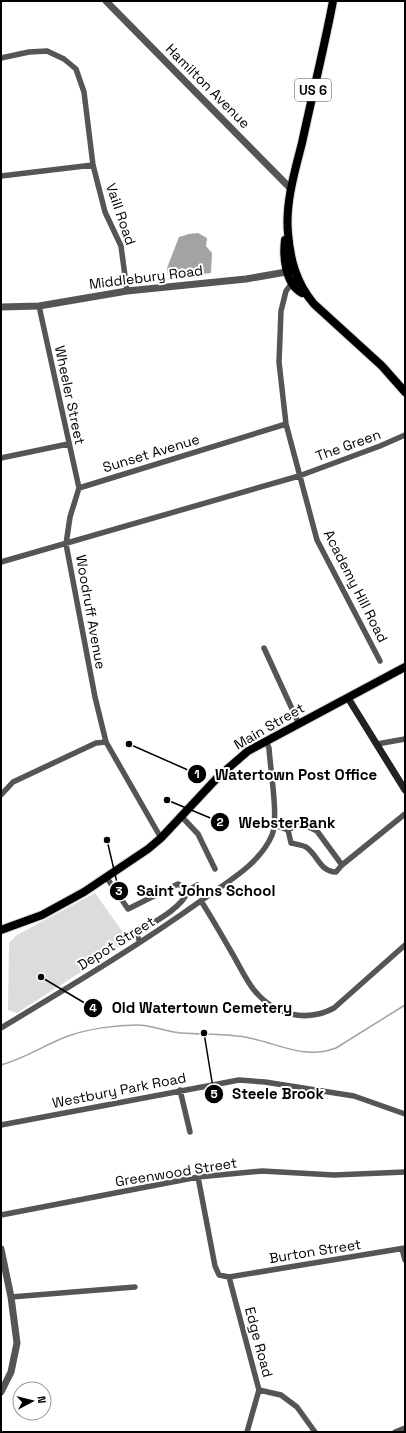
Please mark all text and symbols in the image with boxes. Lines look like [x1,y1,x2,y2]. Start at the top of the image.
street label: Hamilton Avenue [162,40,254,132]
road number: US 6 [295,79,331,101]
street label: Vaill Road [102,181,140,247]
street label: Middlebury Road [88,261,204,293]
street label: Wheeler Street [51,344,89,446]
street label: The Green [313,425,383,465]
street label: Sunset Avenue [100,430,202,476]
street label: Academy Hill Road [320,527,392,645]
street label: Woodruff Avenue [72,553,110,671]
street label: Main Street [230,699,308,753]
callout: Watertown Post Office [187,761,386,788]
text: Watertown Post Office [215,765,377,784]
text: 1 [194,766,200,782]
callout: WebsterBank [210,809,343,836]
text: WebsterBank [239,813,336,832]
text: 2 [216,814,224,830]
callout: Saint Johns School [109,877,284,904]
text: Saint Johns School [137,881,275,900]
text: 3 [115,883,123,899]
street label: Depot Street [74,912,158,974]
callout: Old Watertown Cemetery [83,994,300,1021]
text: Old Watertown Cemetery [112,998,292,1017]
text: 4 [89,1000,97,1016]
street label: Westbury Park Road [50,1068,188,1112]
callout: Steele Brook [204,1081,332,1108]
text: Steele Brook [232,1084,324,1103]
text: 5 [210,1086,218,1102]
street label: Greenwood Street [114,1153,238,1191]
street label: Burton Street [268,1235,362,1267]
street label: Edge Road [241,1305,277,1379]
north arrow [12,1381,52,1421]
text: N [35,1395,49,1404]

